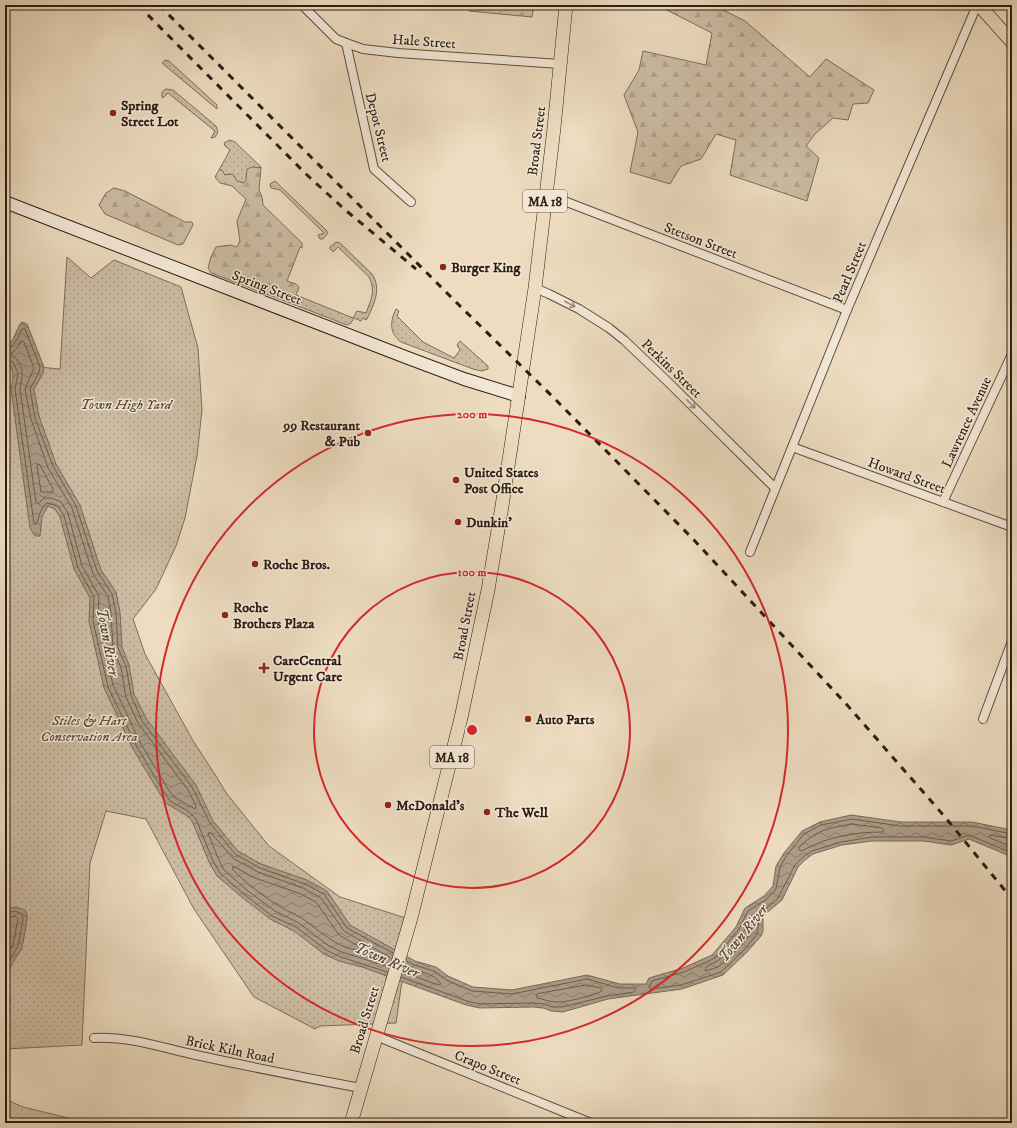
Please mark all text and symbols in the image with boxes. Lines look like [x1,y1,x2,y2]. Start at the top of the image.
street label: Hale Street [391,31,457,53]
street label: Depot Street [361,91,395,164]
place label: Spring Street Lot [121,97,179,131]
street label: Broad Street [524,105,550,177]
marker: Spring Street Lot [108,108,118,118]
road number: MA 18 [523,190,567,212]
street label: Stetson Street [661,219,740,263]
street label: Pearl Street [829,238,871,306]
place label: Burger King [451,259,521,277]
marker: Burger King [438,262,448,272]
street label: Spring Street [229,266,305,310]
one-way arrow [564,301,576,309]
street label: Perkins Street [637,335,706,402]
street label: Lawrence Avenue [938,374,996,471]
park label: Town High Yard [81,396,174,414]
one-way arrow [686,399,696,409]
text: 200 m [457,407,487,422]
place label: 99 Restaurant & Pub [282,417,361,451]
marker: 99 Restaurant & Pub [363,428,373,438]
street label: Howard Street [865,454,949,499]
place label: United States Post Office [464,464,539,498]
marker: United States Post Office [451,475,461,485]
place label: Dunkin' [466,514,512,532]
marker: Dunkin' [453,517,463,527]
place label: Roche Bros. [263,556,330,574]
marker: Roche Bros. [250,559,260,569]
text: 100 m [458,565,486,580]
street label: Broad Street [449,590,481,662]
place label: Roche Brothers Plaza [233,599,316,633]
water label: Town River [92,607,124,679]
marker: Roche Brothers Plaza [220,610,230,620]
place label: CareCentral Urgent Care [273,652,342,686]
marker: CareCentral Urgent Care [258,662,270,674]
place label: Auto Parts [535,711,595,729]
park label: Stiles & Hart Conservation Area [41,712,137,746]
marker: Auto Parts [523,714,533,724]
centre of rings [465,723,479,737]
road number: MA 18 [430,746,474,768]
place label: McDonald's [396,797,465,815]
marker: McDonald's [383,800,393,810]
place label: The Well [494,804,549,822]
marker: The Well [482,807,492,817]
water label: Town River [714,899,773,966]
water label: Town River [351,938,424,983]
street label: Broad Street [346,984,384,1056]
street label: Brick Kiln Road [184,1032,276,1068]
street label: Crapo Street [452,1046,524,1090]

